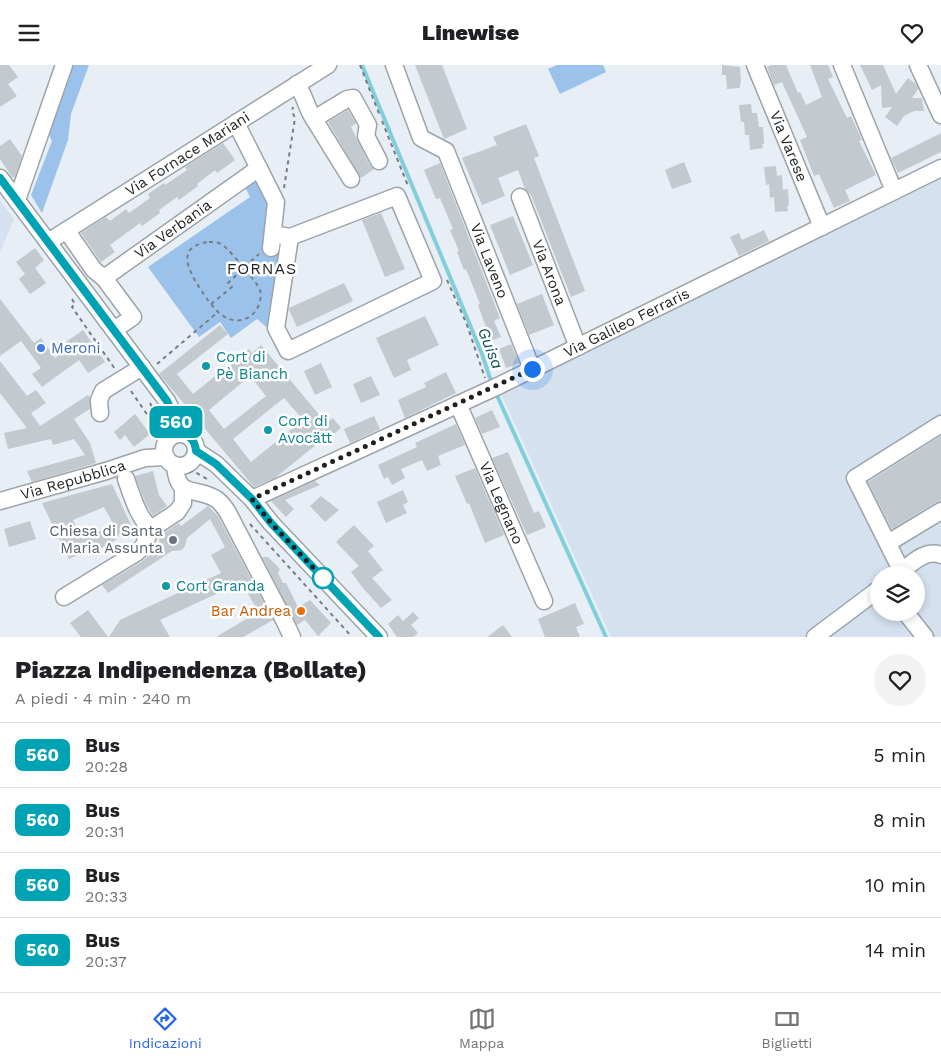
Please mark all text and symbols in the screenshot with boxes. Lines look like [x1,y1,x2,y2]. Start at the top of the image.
icon: menu [15,19,43,47]
icon: heart [898,19,926,47]
text: Linewise [422,20,519,45]
street label: Via Fornace Mariani [122,108,253,200]
street label: Via Varese [766,108,811,184]
street label: Via Verbania [131,195,215,263]
street label: Via Laveno [466,221,512,301]
street label: Via Arona [528,237,570,308]
district label: FORNAS [227,259,297,278]
street label: Via Galileo Ferraris [561,284,693,361]
water label: Guisa [474,325,507,372]
place label: Meroni [51,339,101,357]
marker: Meroni [35,342,47,354]
place label: Cort di Pè Bianch [216,348,288,383]
your location [520,357,545,382]
marker: Cort di Pè Bianch [200,360,212,372]
line badge: 560 [147,406,205,438]
text: 560 [159,411,193,432]
place label: Cort di Avocätt [278,412,333,447]
marker: Cort di Avocätt [262,424,274,436]
street label: Via Repubblica [19,456,128,504]
street label: Via Legnano [475,459,527,547]
place label: Chiesa di Santa Maria Assunta [49,522,164,557]
marker: Chiesa di Santa Maria Assunta [167,534,179,546]
map controls [870,566,925,621]
button: layers [870,566,925,621]
unlabelled marker [312,567,334,589]
place label: Cort Granda [176,577,265,595]
marker: Cort Granda [160,580,172,592]
place label: Bar Andrea [211,602,291,620]
marker: Bar Andrea [295,605,307,617]
button: heart [874,654,926,706]
text: Piazza Indipendenza (Bollate) [15,656,367,684]
text: A piedi · 4 min · 240 m [15,689,191,708]
text: Bus [85,734,120,757]
text: 560 [26,744,59,765]
text: 5 min [874,744,926,767]
text: 20:28 [85,757,128,776]
text: Bus [85,799,120,822]
text: 560 [26,809,59,830]
text: 8 min [873,809,926,832]
text: 20:31 [85,822,125,841]
text: Bus [85,864,120,887]
text: 560 [26,874,59,895]
text: 10 min [865,874,926,897]
text: 20:33 [85,887,128,906]
text: Bus [85,929,120,952]
text: 560 [26,939,59,960]
text: 14 min [866,939,926,962]
text: 20:37 [85,952,127,971]
tab: Indicazioni [129,1005,202,1051]
tab: Mappa [459,1005,504,1051]
tab: Biglietti [762,1005,812,1051]

